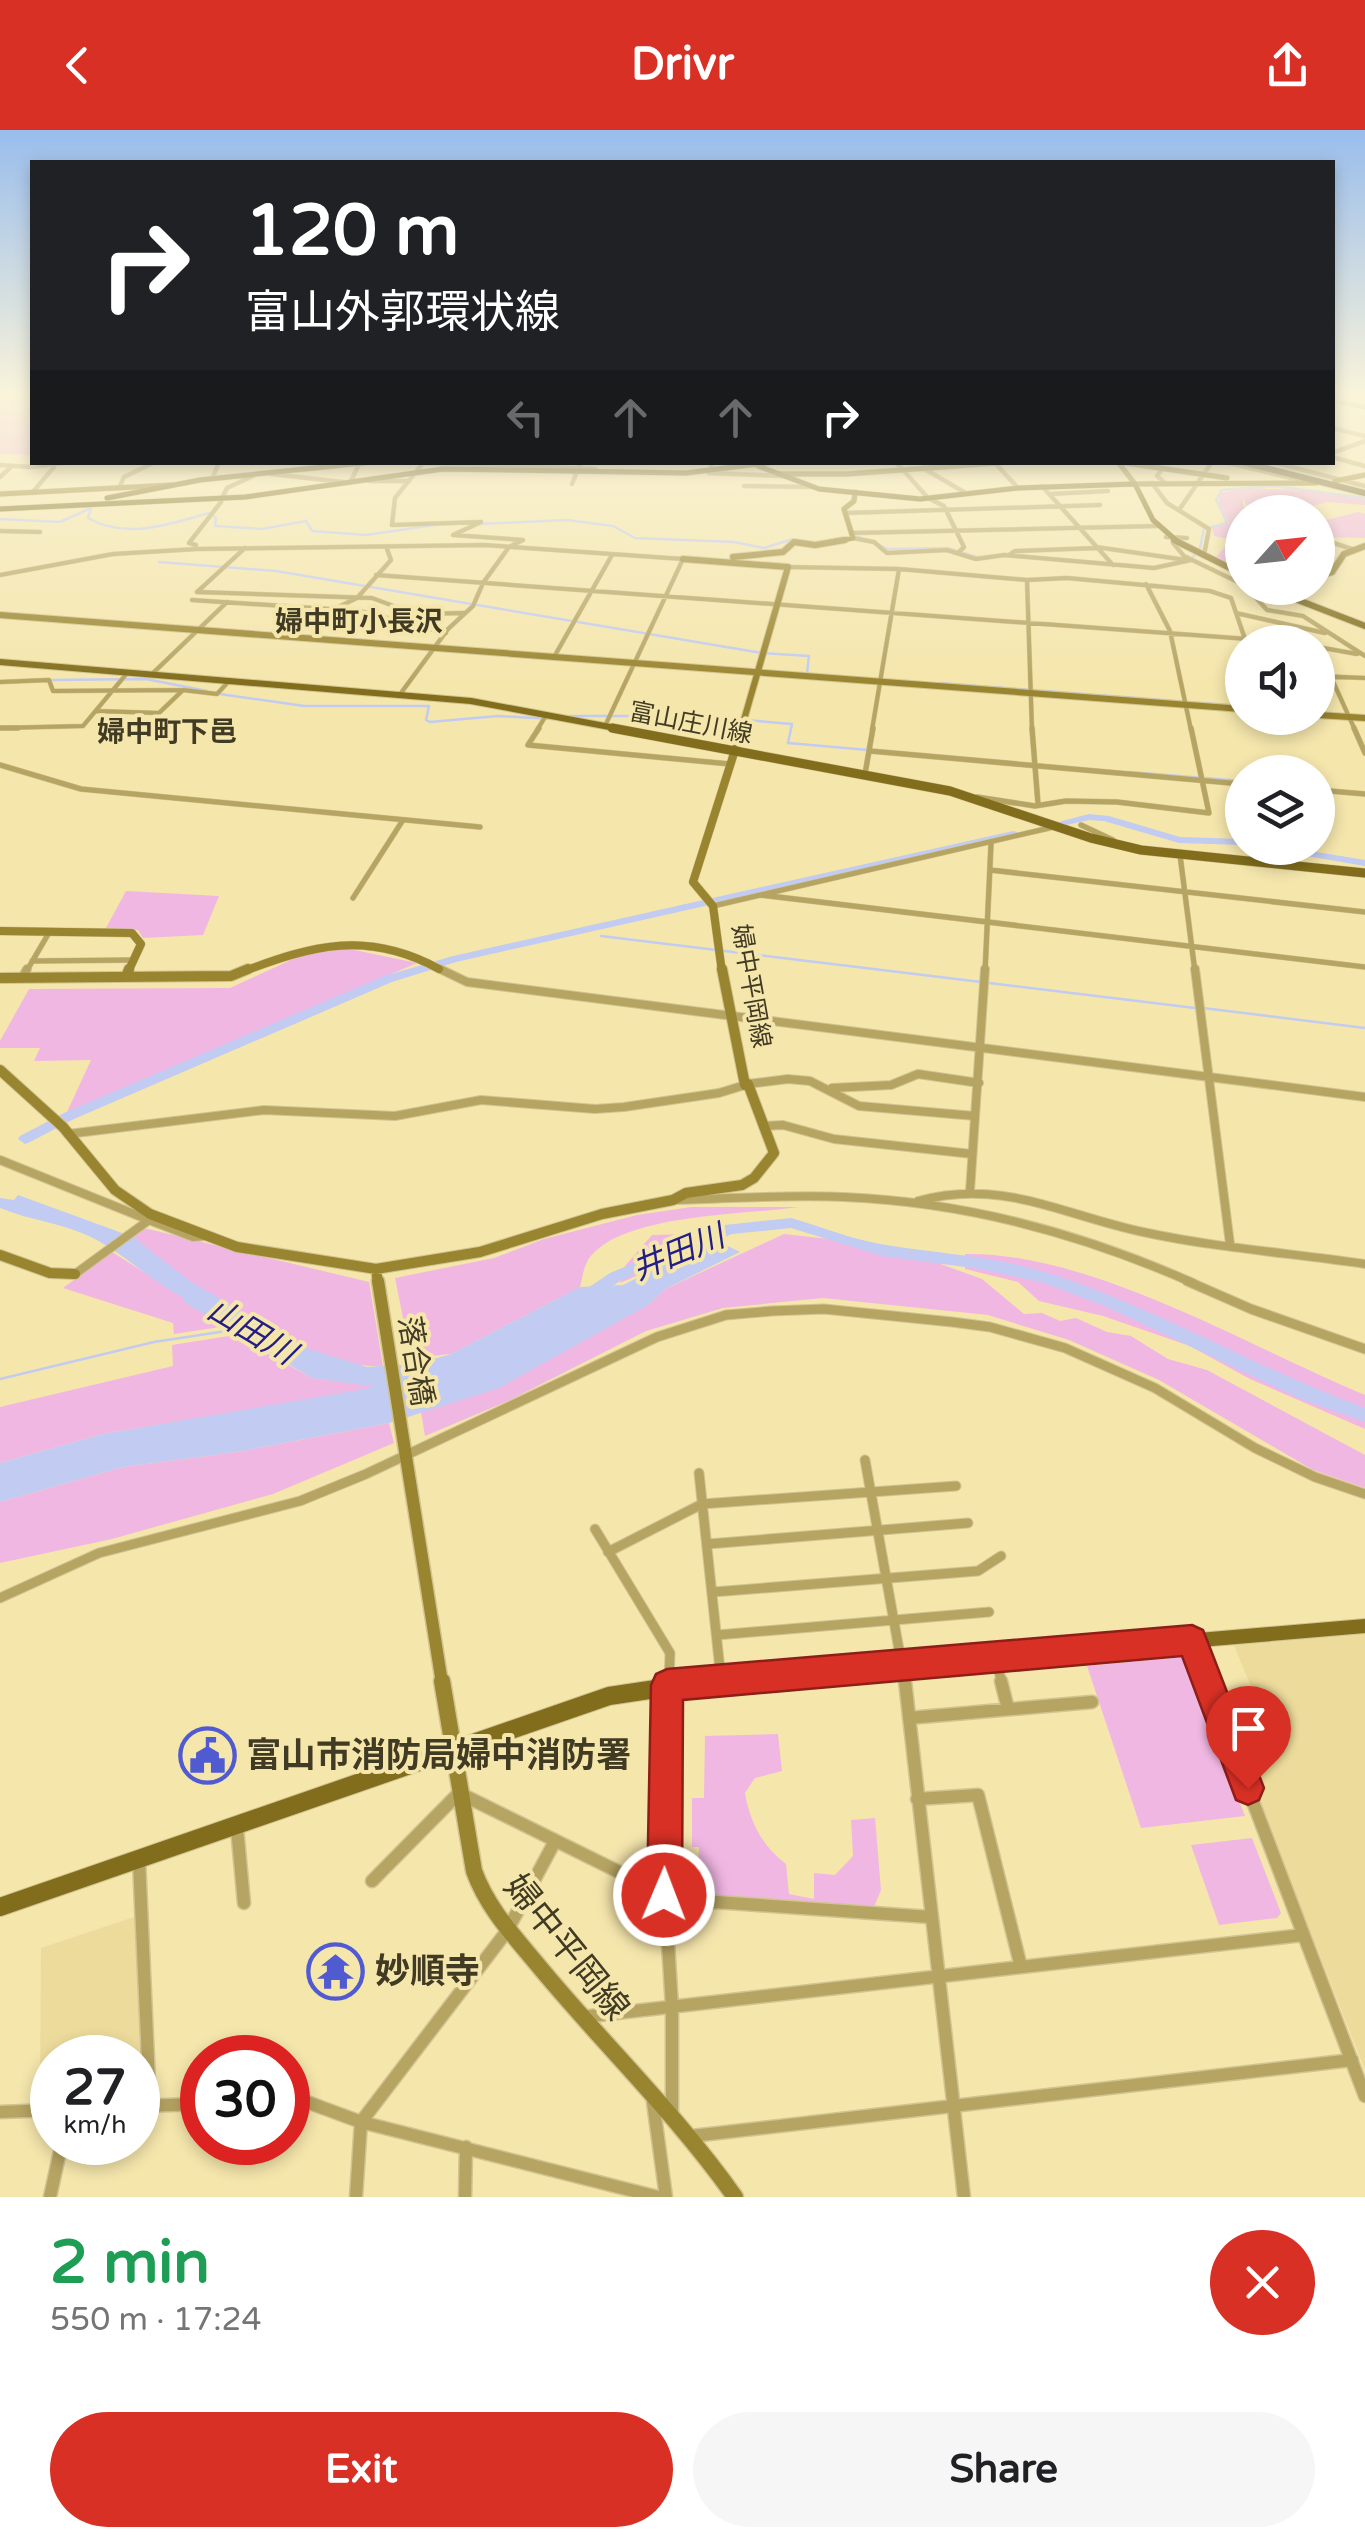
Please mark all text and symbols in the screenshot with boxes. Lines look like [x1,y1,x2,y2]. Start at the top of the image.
icon: back [50,38,105,93]
text: Drivr [631,38,734,92]
icon: share [1260,38,1315,93]
text: 120 m [245,190,459,274]
icon: right [80,200,210,330]
text: 富山外郭環状線 [245,286,560,340]
icon: left [498,390,553,445]
icon: ahead [603,390,658,445]
icon: ahead [708,390,763,445]
icon: right [813,390,868,445]
north arrow [1225,495,1335,605]
map controls [1225,495,1335,865]
district label: 婦中町小長沢 [275,605,443,639]
button: sound [1225,625,1335,735]
street label: 富山庄川線 [627,696,755,750]
district label: 婦中町下邑 [97,715,237,749]
button: layers [1225,755,1335,865]
street label: 婦中平岡線 [725,922,777,1050]
water label: 井田川 [627,1216,733,1289]
water label: 山田川 [201,1291,305,1374]
street label: 落合橋 [390,1314,441,1408]
pin [1206,1686,1291,1789]
icon: arrive [1221,1701,1276,1756]
public building icon: 富山市消防局婦中消防署 [177,1725,237,1785]
place label: 富山市消防局婦中消防署 [246,1735,631,1777]
position arrow [612,1843,716,1947]
street label: 婦中平岡線 [495,1866,638,2029]
temple icon: 妙順寺 [306,1941,366,2001]
place label: 妙順寺 [375,1951,480,1993]
speed limit sign: 30 [180,2035,310,2165]
text: 27 [64,2058,126,2118]
text: km/h [64,2110,126,2140]
text: 2 min [50,2227,210,2299]
button: close [1210,2230,1315,2335]
text: 550 m · 17:24 [50,2301,262,2339]
button: Exit [50,2412,673,2527]
button: Share [693,2412,1315,2527]

